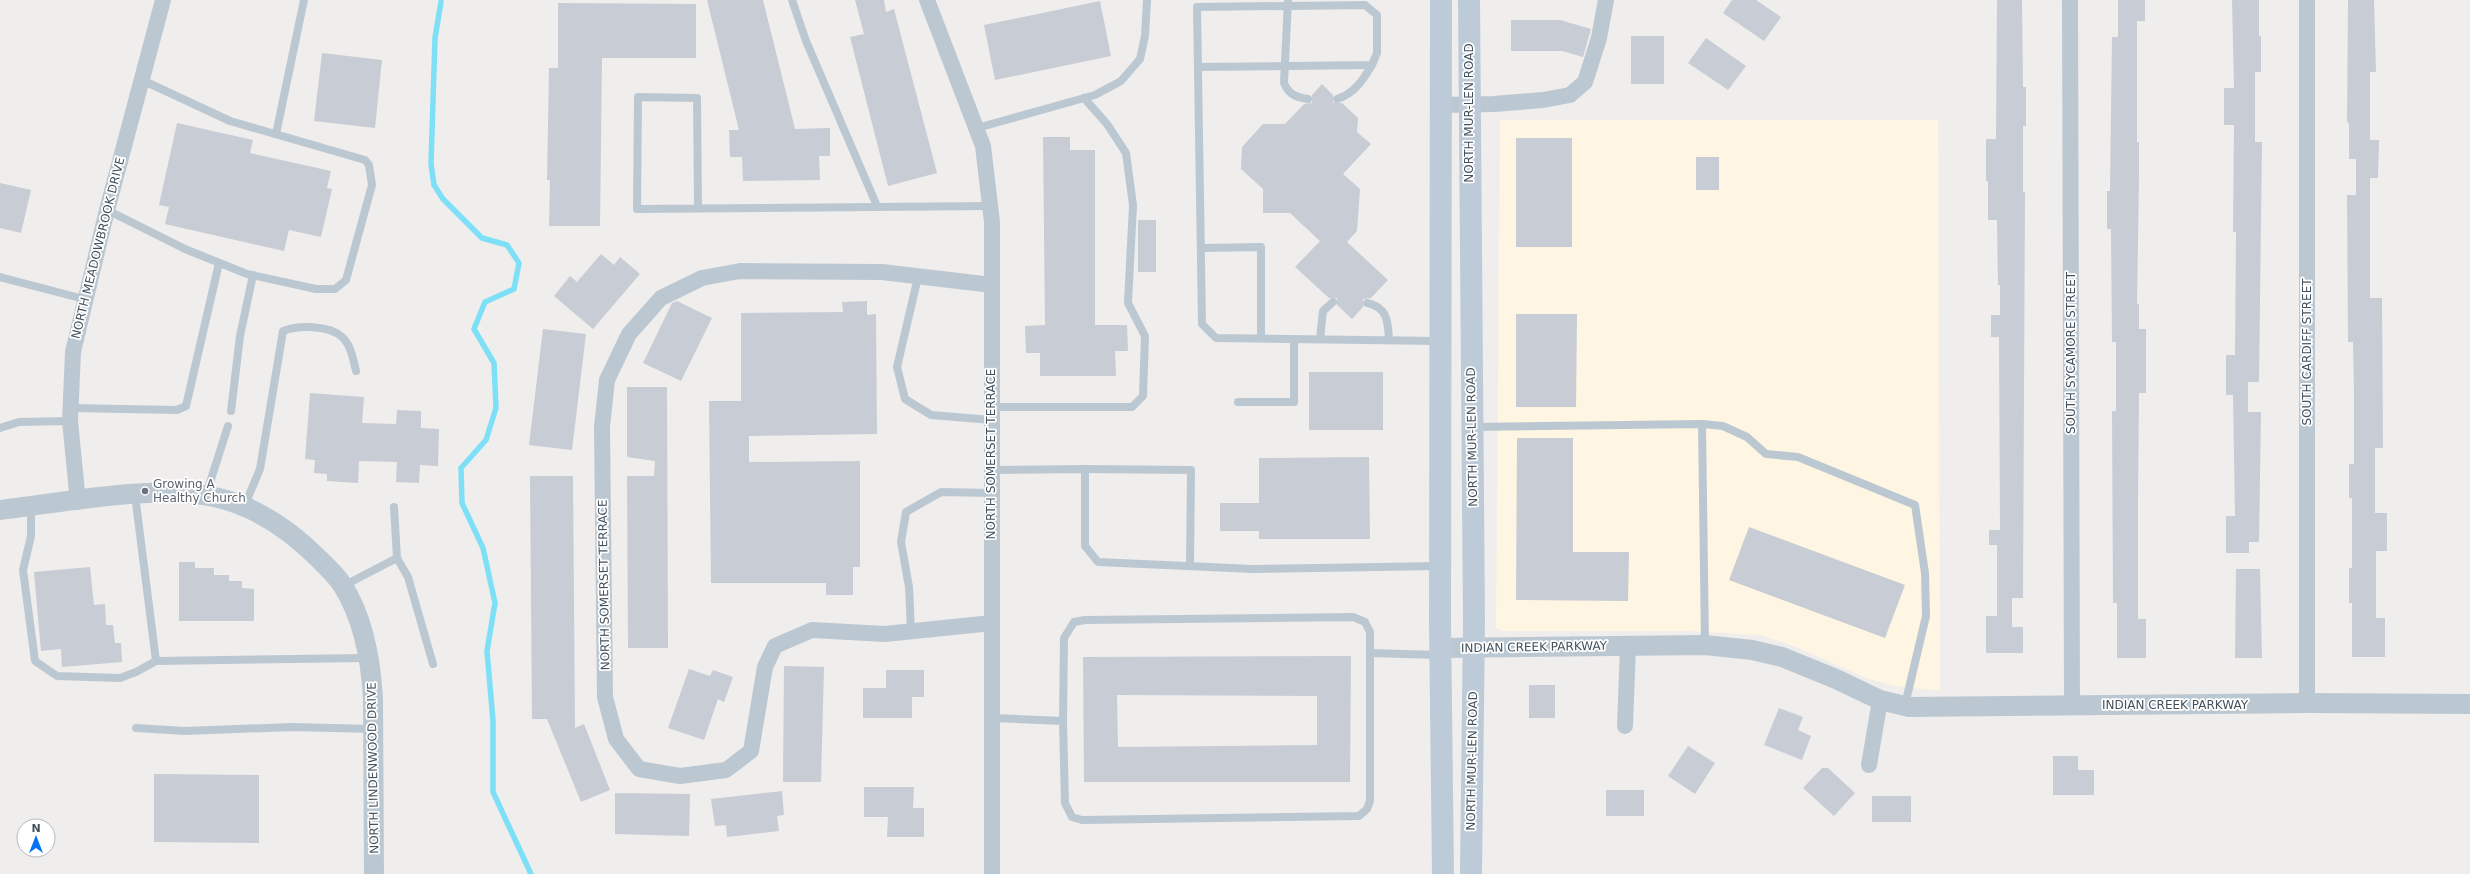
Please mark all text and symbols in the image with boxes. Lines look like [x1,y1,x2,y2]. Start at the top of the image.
street label: NORTH MUR-LEN ROAD [1462,43,1476,183]
street label: NORTH MEADOWBROOK DRIVE [69,156,127,340]
street label: SOUTH SYCAMORE STREET [2064,271,2078,434]
street label: SOUTH CARDIFF STREET [2300,278,2314,426]
street label: NORTH MUR-LEN ROAD [1464,367,1480,507]
street label: NORTH SOMERSET TERRACE [984,369,998,539]
place label: Growing A Healthy Church [153,477,246,505]
marker: Growing A Healthy Church [140,486,150,496]
street label: NORTH SOMERSET TERRACE [596,499,612,671]
street label: INDIAN CREEK PARKWAY [1461,639,1608,655]
street label: NORTH LINDENWOOD DRIVE [365,682,381,854]
street label: NORTH MUR-LEN ROAD [1464,691,1480,831]
street label: INDIAN CREEK PARKWAY [2102,698,2249,712]
north arrow [16,818,56,858]
text: N [31,822,41,835]

